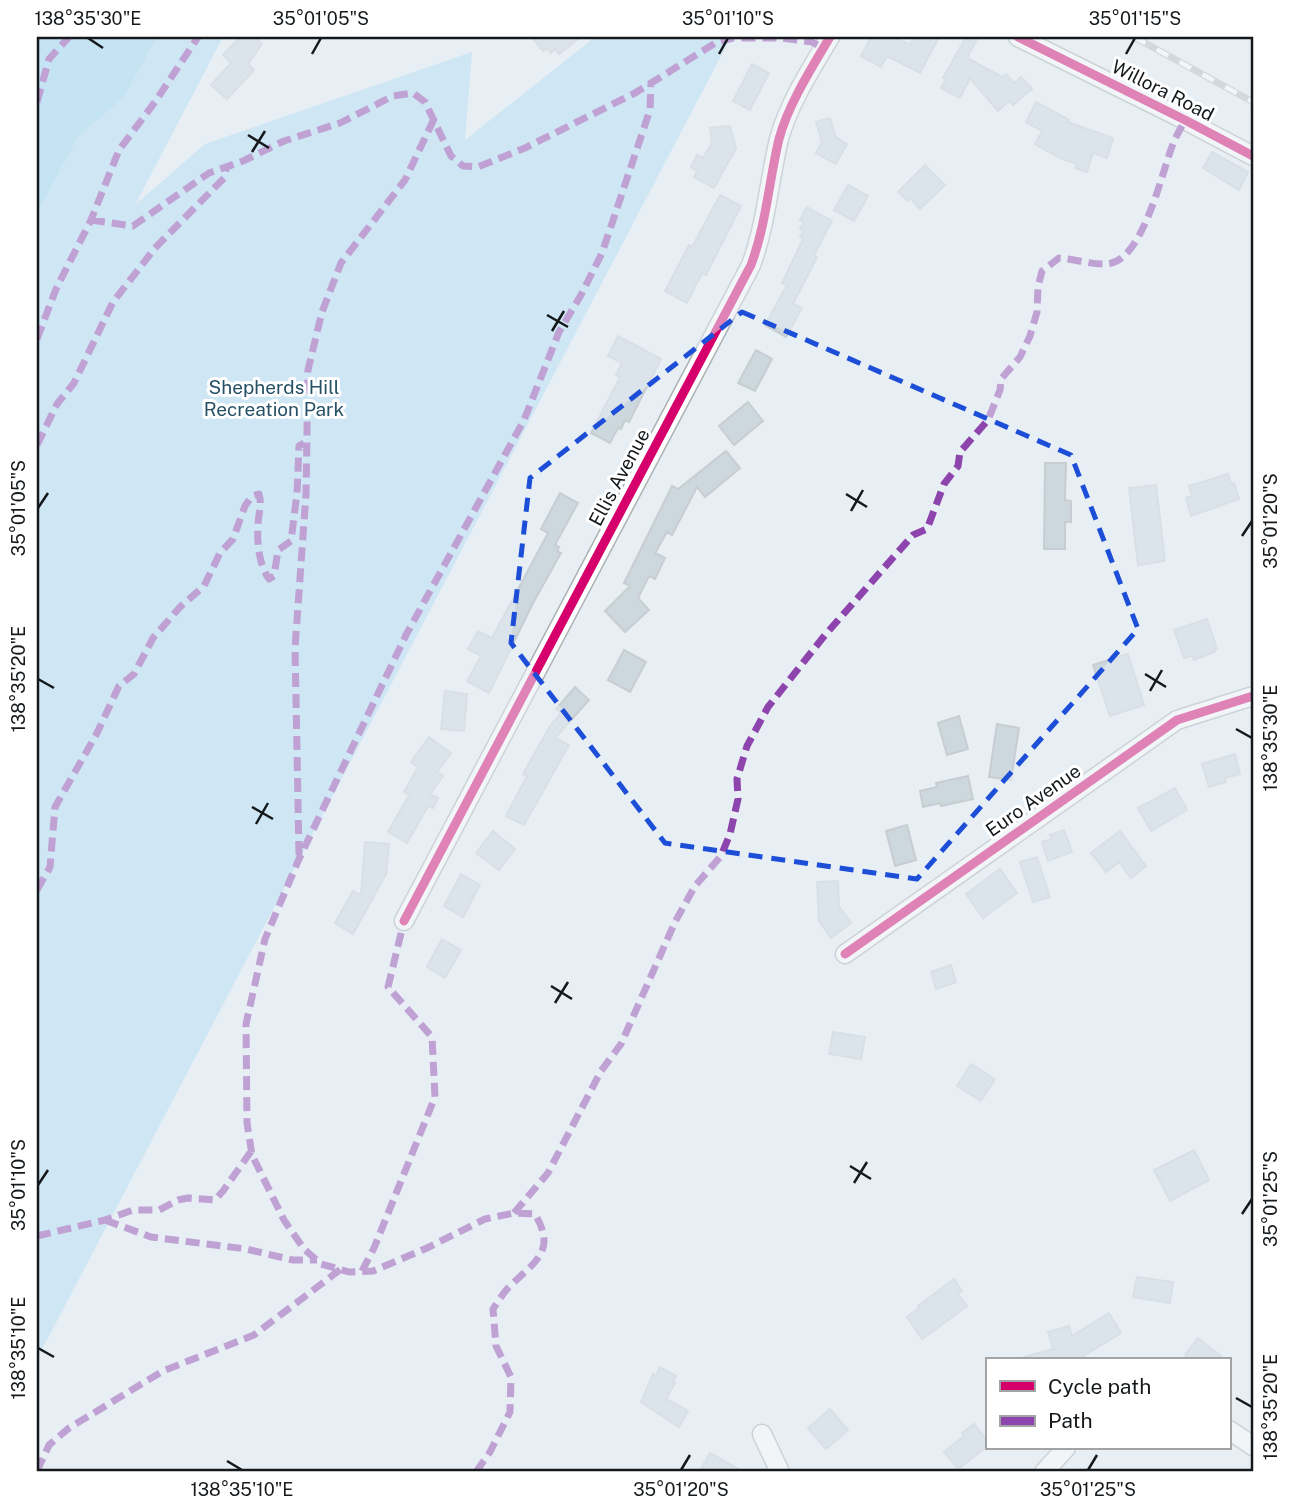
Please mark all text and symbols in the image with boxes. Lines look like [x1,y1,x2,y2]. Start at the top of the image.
text: 138°35'30"E [35,8,141,29]
text: 35°01'05"S [273,8,369,29]
text: 35°01'10"S [682,8,774,29]
text: 35°01'15"S [1089,8,1181,29]
street label: Willora Road [1108,55,1218,125]
park label: Shepherds Hill Recreation Park [204,376,345,420]
street label: Ellis Avenue [584,425,654,529]
text: 35°01'05"S [8,460,29,556]
text: 35°01'20"S [1260,473,1281,569]
text: 138°35'20"E [8,626,29,732]
text: 138°35'30"E [1260,685,1281,791]
street label: Euro Avenue [981,759,1085,841]
text: 35°01'10"S [8,1139,29,1231]
text: 35°01'25"S [1260,1151,1281,1247]
text: 138°35'10"E [8,1296,29,1400]
text: 138°35'20"E [1260,1354,1281,1460]
legend [986,1358,1230,1450]
text: Cycle path [1048,1374,1151,1399]
text: Path [1048,1408,1093,1433]
text: 138°35'10"E [190,1479,294,1500]
text: 35°01'20"S [633,1479,729,1500]
text: 35°01'25"S [1040,1479,1136,1500]

